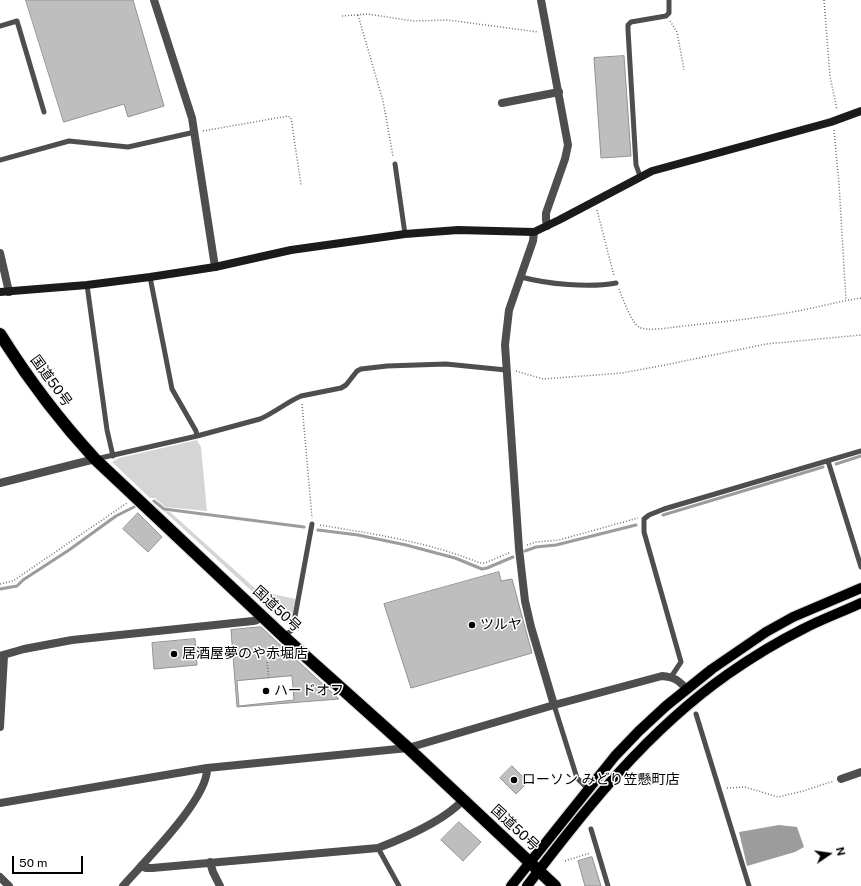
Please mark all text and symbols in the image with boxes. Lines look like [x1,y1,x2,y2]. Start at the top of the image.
street label: 国道50号 [27,352,75,410]
street label: 国道50号 [250,583,304,635]
place label: ツルヤ [480,617,522,633]
marker: ツルヤ [467,620,477,630]
place label: 居酒屋夢のや赤堀店 [182,646,308,662]
marker: 居酒屋夢のや赤堀店 [169,649,179,659]
place label: ハードオフ [274,683,344,699]
marker: ハードオフ [261,686,271,696]
place label: ローソン みどり笠懸町店 [522,772,679,788]
marker: ローソン みどり笠懸町店 [509,775,519,785]
street label: 国道50号 [488,802,542,854]
north arrow [809,834,849,874]
text: N [834,846,848,857]
scale bar [14,848,85,874]
text: 50 m [19,856,47,870]

